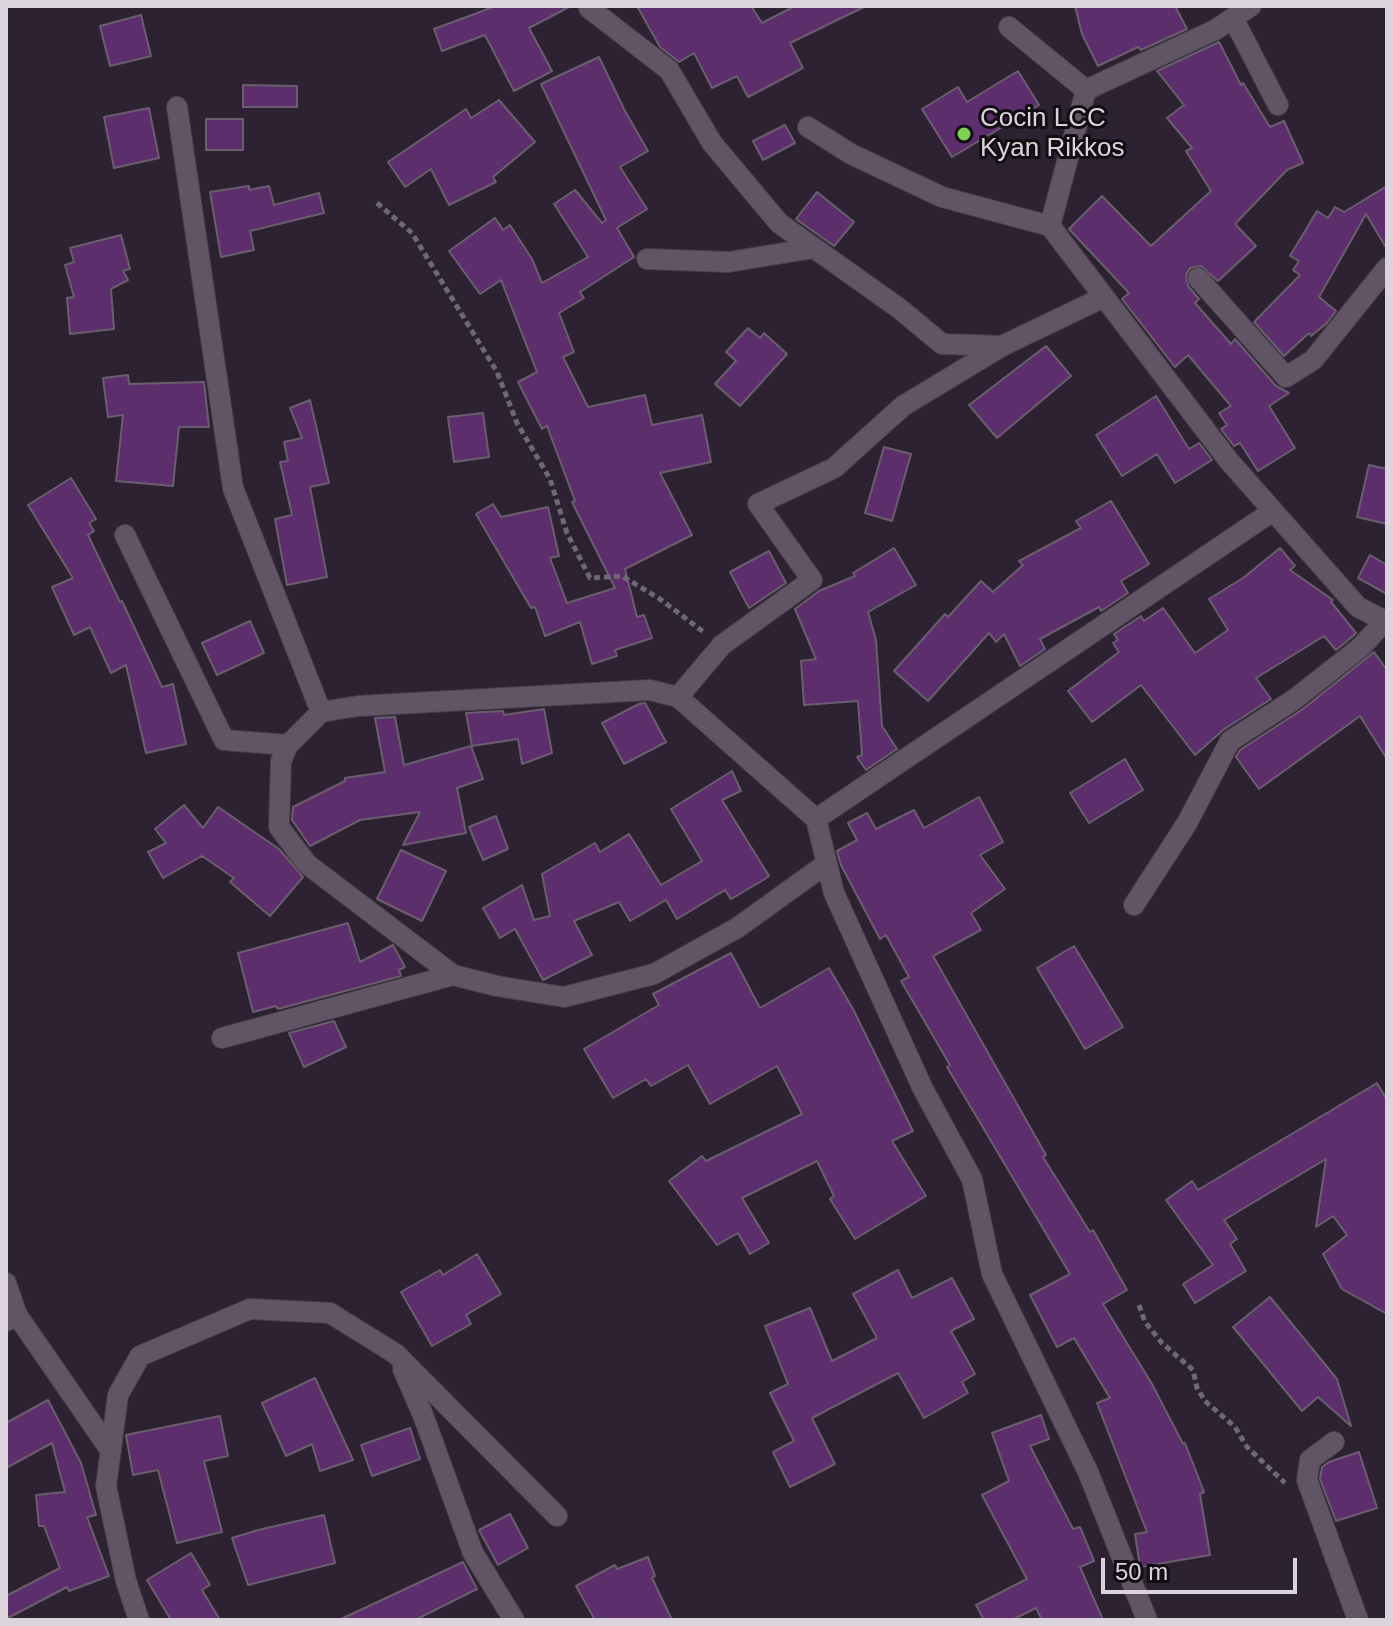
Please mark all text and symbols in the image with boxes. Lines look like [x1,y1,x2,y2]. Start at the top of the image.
place label: Cocin LCC Kyan Rikkos [980,103,1124,164]
marker: Cocin LCC Kyan Rikkos [955,125,973,143]
scale bar [1105,1542,1301,1592]
text: 50 m [1115,1558,1168,1585]

